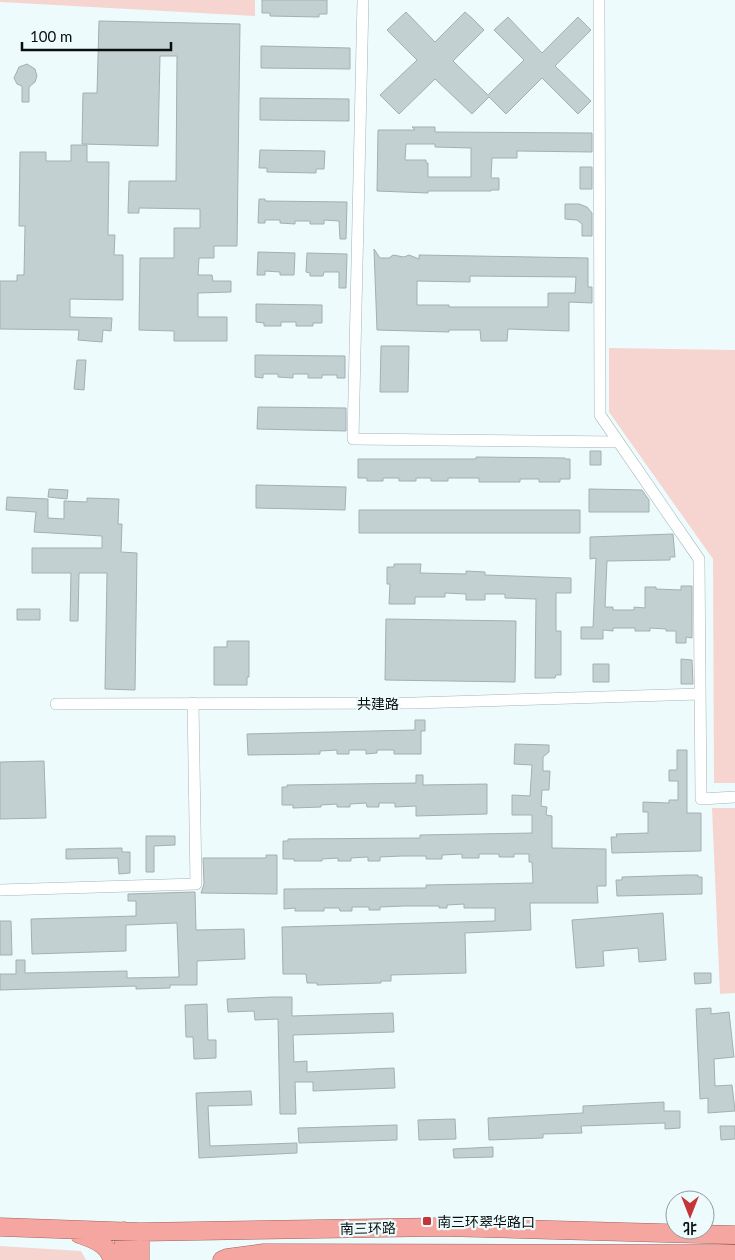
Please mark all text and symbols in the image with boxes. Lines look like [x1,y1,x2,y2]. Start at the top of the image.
scale bar [22,20,171,52]
text: 100 m [30,27,72,45]
street label: 共建路 [357,695,399,712]
north arrow [665,1190,715,1240]
place label: 南三环翠华路口 [437,1213,535,1230]
marker: 南三环翠华路口 [421,1215,433,1227]
street label: 南三环路 [340,1219,396,1237]
text: 北 [683,1220,697,1237]

